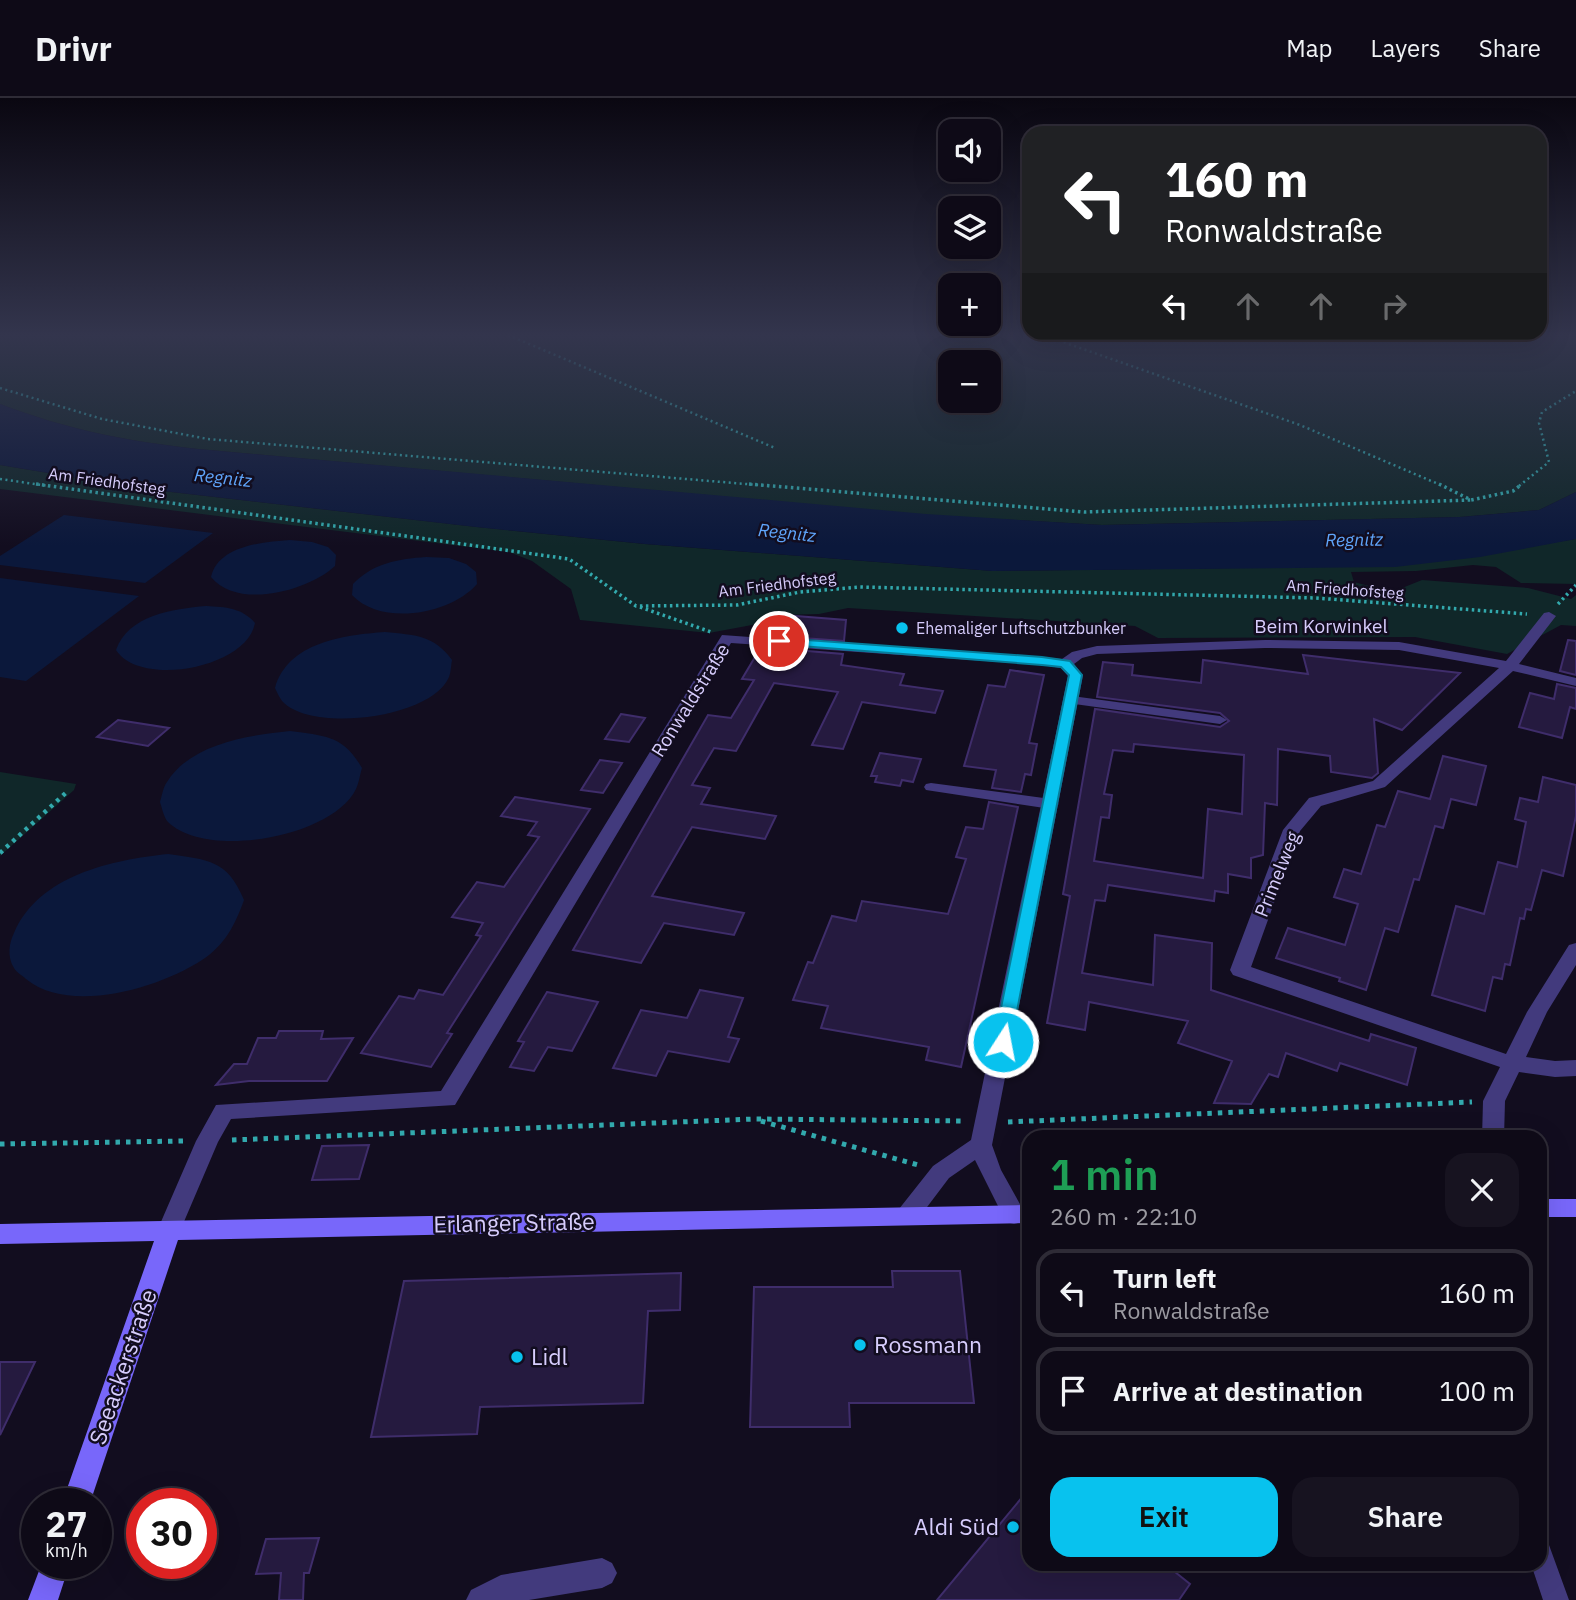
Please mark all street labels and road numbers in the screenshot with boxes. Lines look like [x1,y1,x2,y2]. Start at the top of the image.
street label: Am Friedhofsteg [47,463,167,499]
street label: Am Friedhofsteg [717,567,837,601]
street label: Am Friedhofsteg [1285,575,1405,603]
street label: Beim Korwinkel [1254,614,1388,638]
street label: Ronwaldstraße [646,639,734,761]
street label: Primelweg [1249,828,1305,920]
street label: Erlanger Straße [433,1206,595,1238]
street label: Seeackerstraße [81,1285,163,1448]

